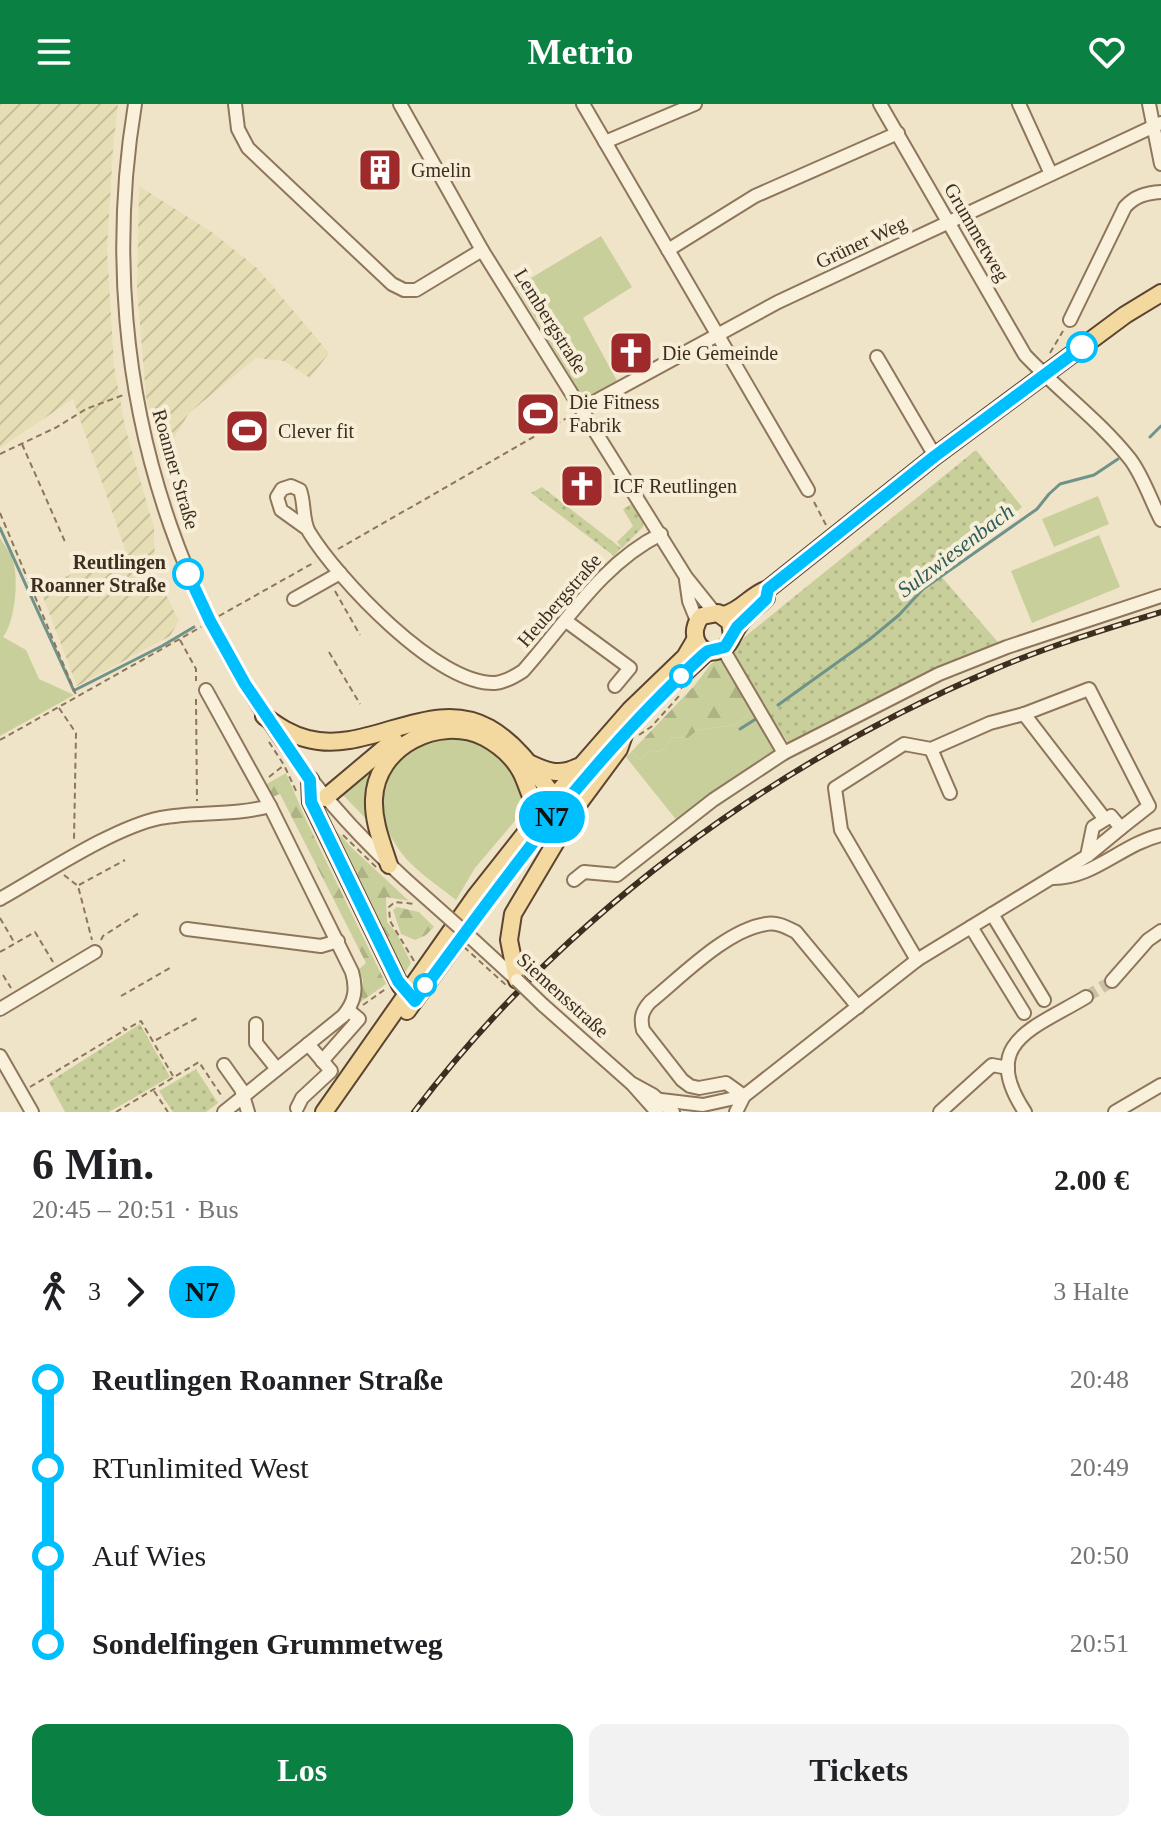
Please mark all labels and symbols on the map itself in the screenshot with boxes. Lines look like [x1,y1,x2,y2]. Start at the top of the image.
building icon: Gmelin [356,146,404,194]
place label: Gmelin [411,159,471,181]
street label: Grummetweg [939,179,1014,286]
street label: Grüner Weg [812,211,910,273]
street label: Lembergstraße [509,264,592,378]
church icon: Die Gemeinde [607,329,655,377]
unlabelled marker [1067,332,1097,362]
place label: Die Gemeinde [662,342,778,364]
sports icon: Die Fitness Fabrik [514,390,562,438]
place label: Die Fitness Fabrik [569,391,660,436]
street label: Roanner Straße [148,406,204,532]
sports icon: Clever fit [223,407,271,455]
place label: Clever fit [278,420,355,442]
church icon: ICF Reutlingen [558,462,606,510]
place label: ICF Reutlingen [613,475,737,498]
water label: Sulzwiesenbach [892,498,1018,602]
street label: Heubergstraße [513,549,606,652]
place label: Reutlingen Roanner Straße [30,551,166,596]
marker: Reutlingen Roanner Straße [173,559,203,589]
unlabelled marker [670,665,692,687]
line badge: N7 [516,791,588,843]
street label: Siemensstraße [513,948,613,1042]
unlabelled marker [414,974,436,996]

